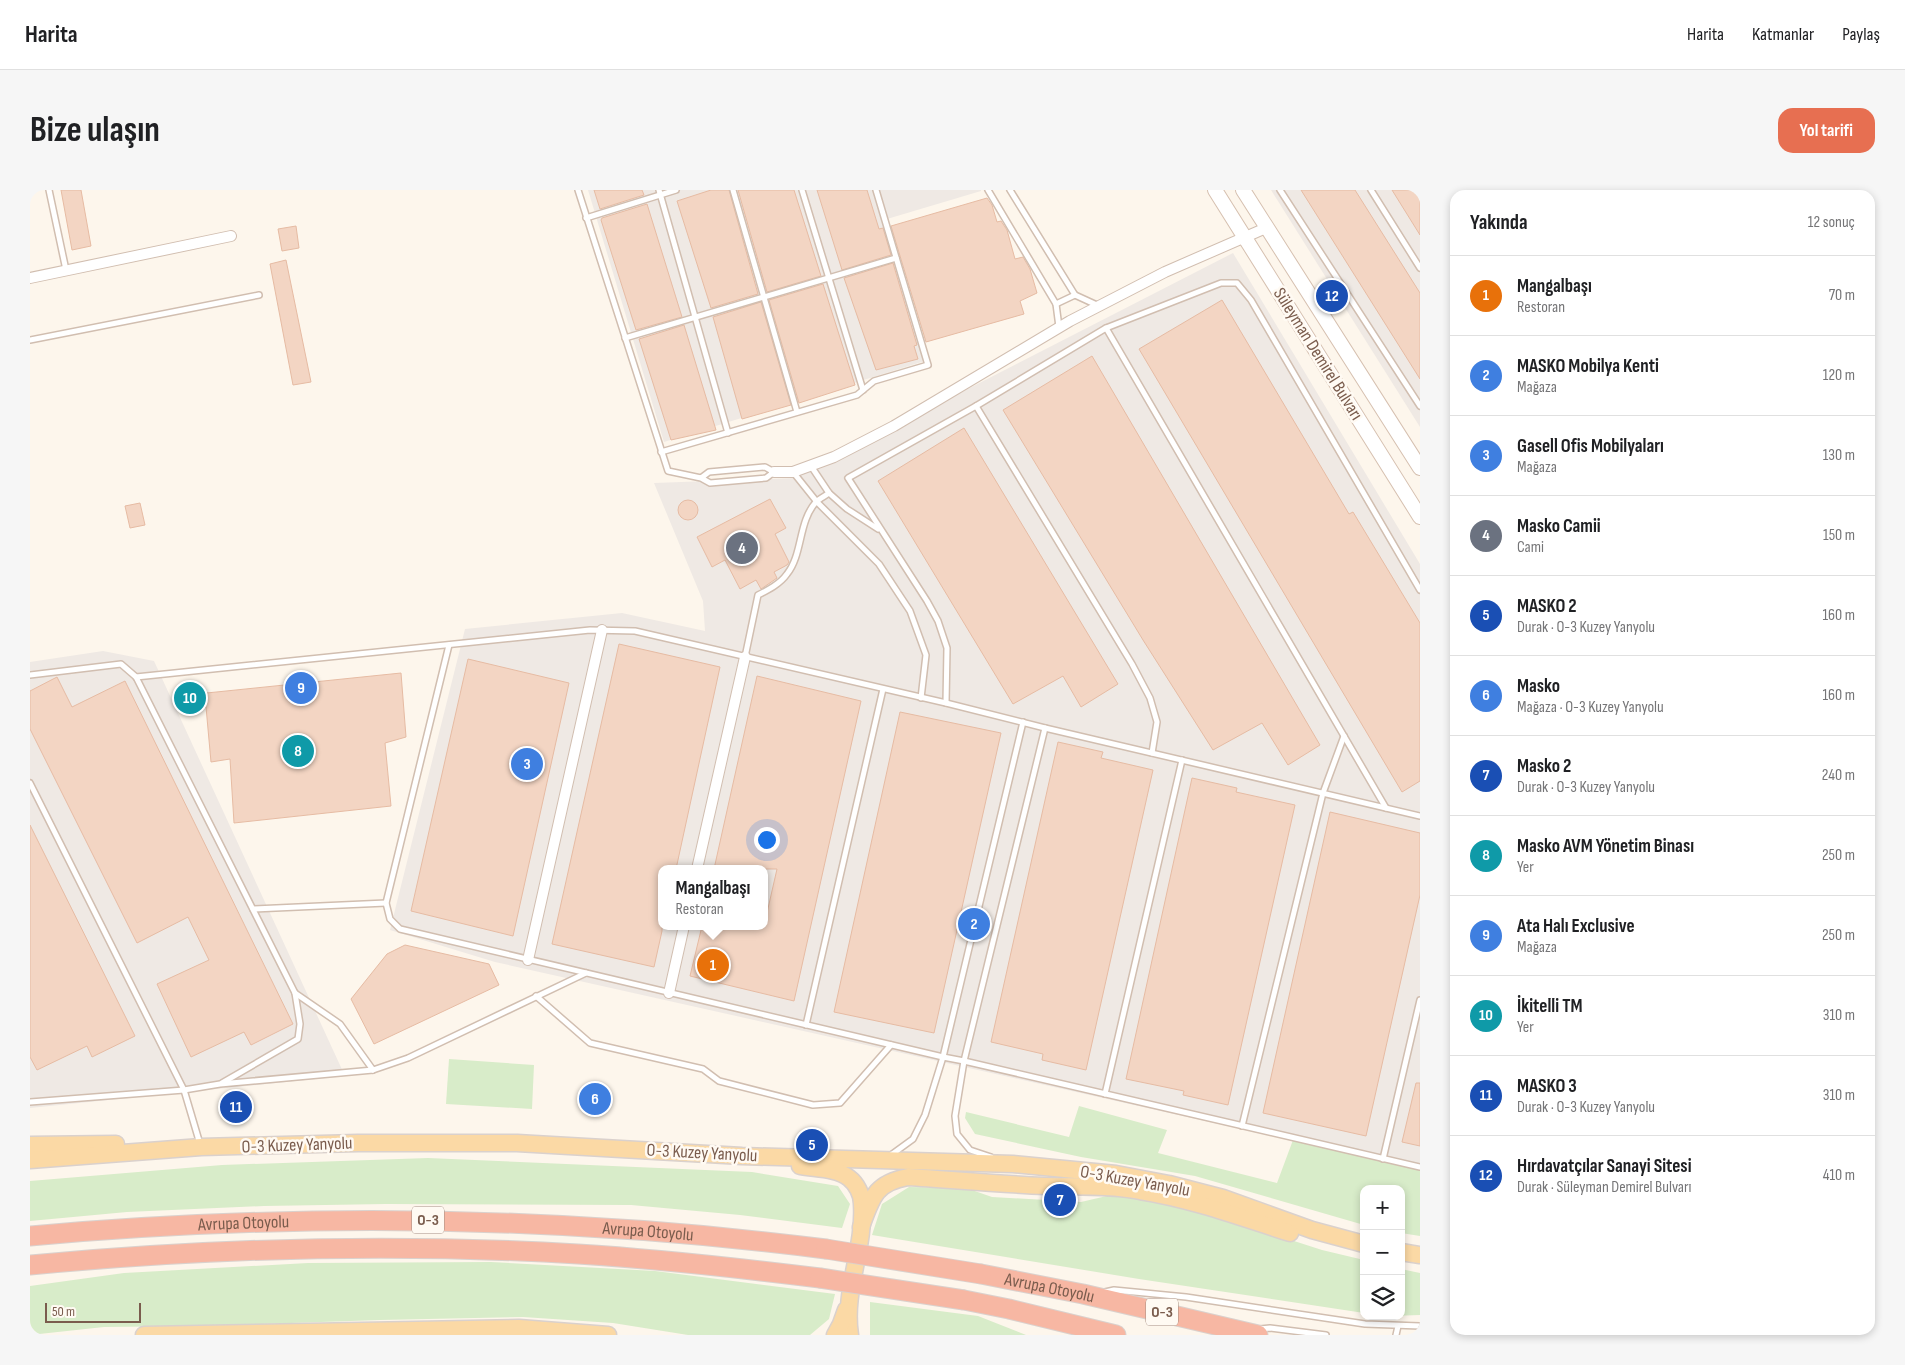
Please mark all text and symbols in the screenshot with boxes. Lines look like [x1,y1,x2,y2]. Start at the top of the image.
text: Harita [25,20,78,49]
text: Harita [1687,24,1724,45]
text: Katmanlar [1752,24,1814,45]
text: Paylaş [1842,24,1880,45]
button: Yol tarifi [1778,108,1875,153]
text: Bize ulaşın [30,109,160,152]
text: Yakında [1470,210,1527,235]
text: 12 sonuç [1808,213,1855,232]
text: Mangalbaşı [1517,275,1592,298]
pin: 12 [1316,277,1348,315]
street label: Süleyman Demirel Bulvarı [1269,284,1367,424]
text: 1 [1483,286,1489,305]
text: 70 m [1829,286,1855,305]
text: Restoran [1517,298,1565,317]
text: MASKO Mobilya Kenti [1517,355,1659,378]
text: 2 [1482,366,1490,385]
text: 120 m [1823,366,1855,385]
text: Mağaza [1517,378,1557,397]
text: Gasell Ofis Mobilyaları [1517,435,1664,458]
text: 3 [1482,446,1490,465]
text: 130 m [1823,446,1855,465]
text: Mağaza [1517,458,1557,477]
text: Masko Camii [1517,515,1601,538]
text: 4 [1482,526,1490,545]
text: 150 m [1823,526,1855,545]
pin: 4 [726,529,758,567]
text: Cami [1517,538,1544,557]
text: MASKO 2 [1517,595,1577,618]
text: 5 [1482,606,1490,625]
text: 160 m [1822,606,1855,625]
text: Durak · O-3 Kuzey Yanyolu [1517,618,1655,637]
pin: 9 [285,669,317,707]
text: Masko [1517,675,1560,698]
pin: 10 [174,679,206,717]
text: 6 [1482,686,1490,705]
text: 160 m [1822,686,1855,705]
text: Mağaza · O-3 Kuzey Yanyolu [1517,698,1664,717]
pin: 8 [282,732,314,770]
pin: 3 [511,745,543,783]
text: Masko 2 [1517,755,1571,778]
text: 7 [1483,766,1489,785]
text: 240 m [1822,766,1855,785]
text: Durak · O-3 Kuzey Yanyolu [1517,778,1655,797]
your location [754,827,780,853]
text: Masko AVM Yönetim Binası [1517,835,1694,858]
text: 8 [1482,846,1490,865]
text: 250 m [1822,846,1855,865]
text: Yer [1517,858,1534,877]
popup [658,865,768,930]
text: Mangalbaşı [676,877,750,900]
text: Restoran [676,900,724,919]
pin: 2 [958,905,990,943]
text: Ata Halı Exclusive [1517,915,1635,938]
text: 9 [1482,926,1490,945]
text: 250 m [1822,926,1855,945]
text: Mağaza [1517,938,1557,957]
pin: 1 [697,946,729,984]
text: İkitelli TM [1517,995,1582,1018]
text: 10 [1479,1006,1493,1025]
text: 310 m [1823,1006,1855,1025]
text: Yer [1517,1018,1534,1037]
text: MASKO 3 [1517,1075,1577,1098]
pin: 6 [579,1080,611,1118]
text: 11 [1480,1086,1492,1105]
text: 310 m [1823,1086,1855,1105]
pin: 11 [220,1088,252,1126]
text: Durak · O-3 Kuzey Yanyolu [1517,1098,1655,1117]
pin: 5 [796,1126,828,1164]
street label: O-3 Kuzey Yanyolu [241,1133,353,1157]
street label: O-3 Kuzey Yanyolu [646,1140,758,1166]
text: Hırdavatçılar Sanayi Sitesi [1517,1155,1692,1178]
street label: O-3 Kuzey Yanyolu [1079,1161,1191,1201]
text: 12 [1479,1166,1493,1185]
text: 410 m [1823,1166,1855,1185]
text: Durak · Süleyman Demirel Bulvarı [1517,1178,1692,1197]
pin: 7 [1044,1181,1076,1219]
map controls [1360,1185,1405,1320]
button: + [1360,1185,1405,1230]
road number: O-3 [412,1206,444,1234]
street label: Avrupa Otoyolu [197,1211,289,1235]
street label: Avrupa Otoyolu [601,1217,695,1245]
button: − [1360,1230,1405,1275]
street label: Avrupa Otoyolu [1002,1268,1097,1307]
button: layers [1360,1275,1405,1320]
road number: O-3 [1146,1298,1178,1326]
scale bar [45,1300,141,1323]
text: 50 m [52,1303,75,1320]

